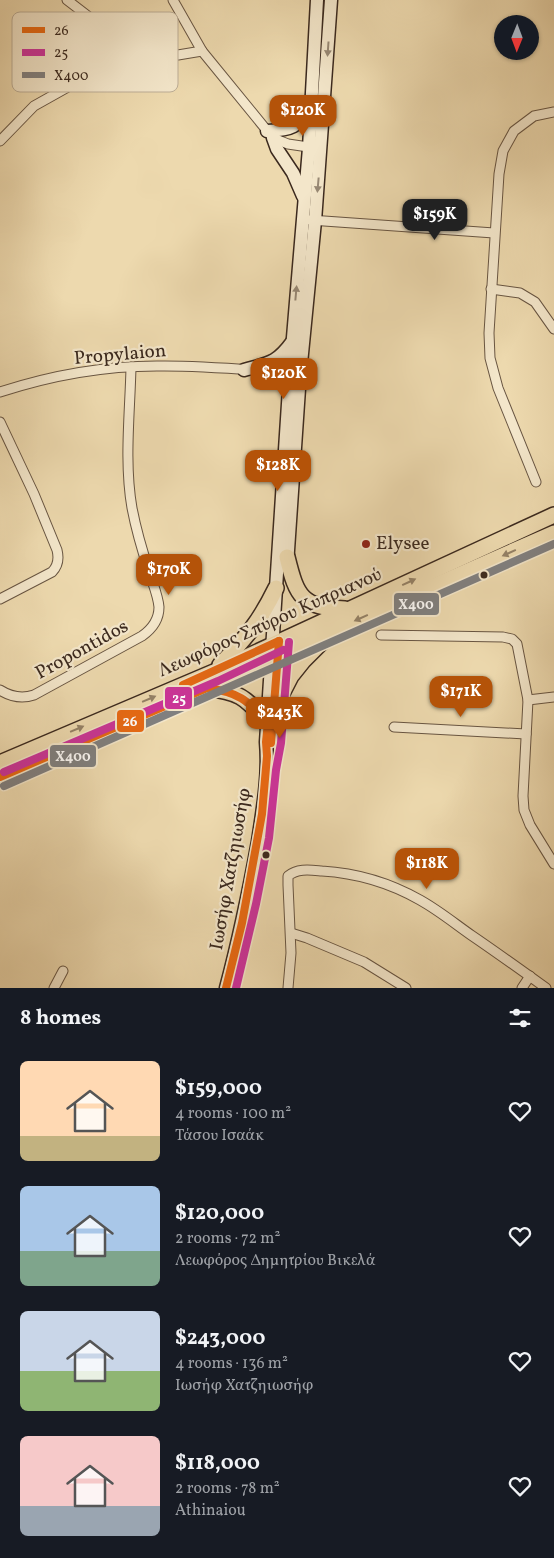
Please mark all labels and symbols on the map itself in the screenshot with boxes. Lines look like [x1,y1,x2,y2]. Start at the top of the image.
legend [12,12,178,92]
north arrow [494,15,539,60]
text: 26 [54,22,69,41]
one-way arrow [323,41,331,57]
text: 25 [54,44,68,63]
text: X400 [54,67,89,86]
pin: $120K [268,94,338,137]
one-way arrow [313,177,321,193]
pin: $159K [400,198,470,241]
one-way arrow [293,285,301,301]
street label: Propylaion [73,338,167,372]
pin: $120K [249,358,319,400]
pin: $128K [243,450,313,492]
place label: Elysee [376,531,430,557]
marker: Elysee [360,538,372,550]
one-way arrow [502,549,516,557]
pin: $170K [134,554,204,596]
street label: Λεωφόρος Σπύρου Κυπριανού [154,562,386,684]
unlabelled marker [479,570,489,580]
one-way arrow [402,577,416,585]
line badge: X400 [393,592,440,616]
text: X400 [398,596,434,615]
street label: Propontidos [31,614,133,686]
one-way arrow [354,615,368,623]
pin: $171K [426,676,496,718]
line badge: 25 [164,686,193,710]
text: 25 [172,690,186,709]
one-way arrow [142,694,156,702]
pin: $243K [245,696,315,739]
line badge: 26 [116,709,145,733]
text: 26 [123,713,138,732]
one-way arrow [70,725,84,733]
line badge: X400 [49,744,97,768]
text: X400 [55,748,91,767]
street label: Ιωσήφ Χατζηιωσήφ [204,786,258,952]
pin: $118K [392,848,462,890]
unlabelled marker [261,850,271,860]

